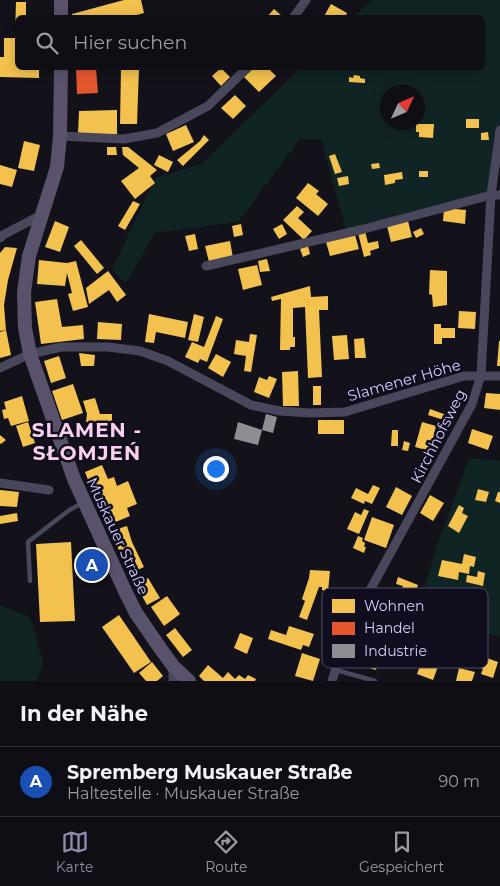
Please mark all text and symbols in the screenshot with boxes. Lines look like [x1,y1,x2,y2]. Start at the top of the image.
search box [15,15,485,70]
icon: search [33,29,61,57]
text: Hier suchen [73,31,187,54]
north arrow [380,85,425,130]
street label: Slamener Höhe [345,355,463,405]
street label: Kirchhofsweg [406,386,470,486]
district label: SLAMEN - SŁOMJEŃ [32,418,142,465]
your location [203,456,229,482]
street label: Muskauer Straße [83,474,153,598]
pin: A [76,546,108,584]
legend [322,588,488,668]
text: Wohnen [364,597,424,615]
text: Handel [364,619,415,637]
text: Industrie [364,642,427,660]
text: In der Nähe [20,701,148,726]
text: Spremberg Muskauer Straße [67,761,353,784]
text: A [30,772,42,791]
text: 90 m [438,772,480,791]
text: Haltestelle · Muskauer Straße [67,784,299,803]
tab: Karte [56,828,94,876]
tab: Route [205,828,247,876]
tab: Gespeichert [359,828,444,876]

